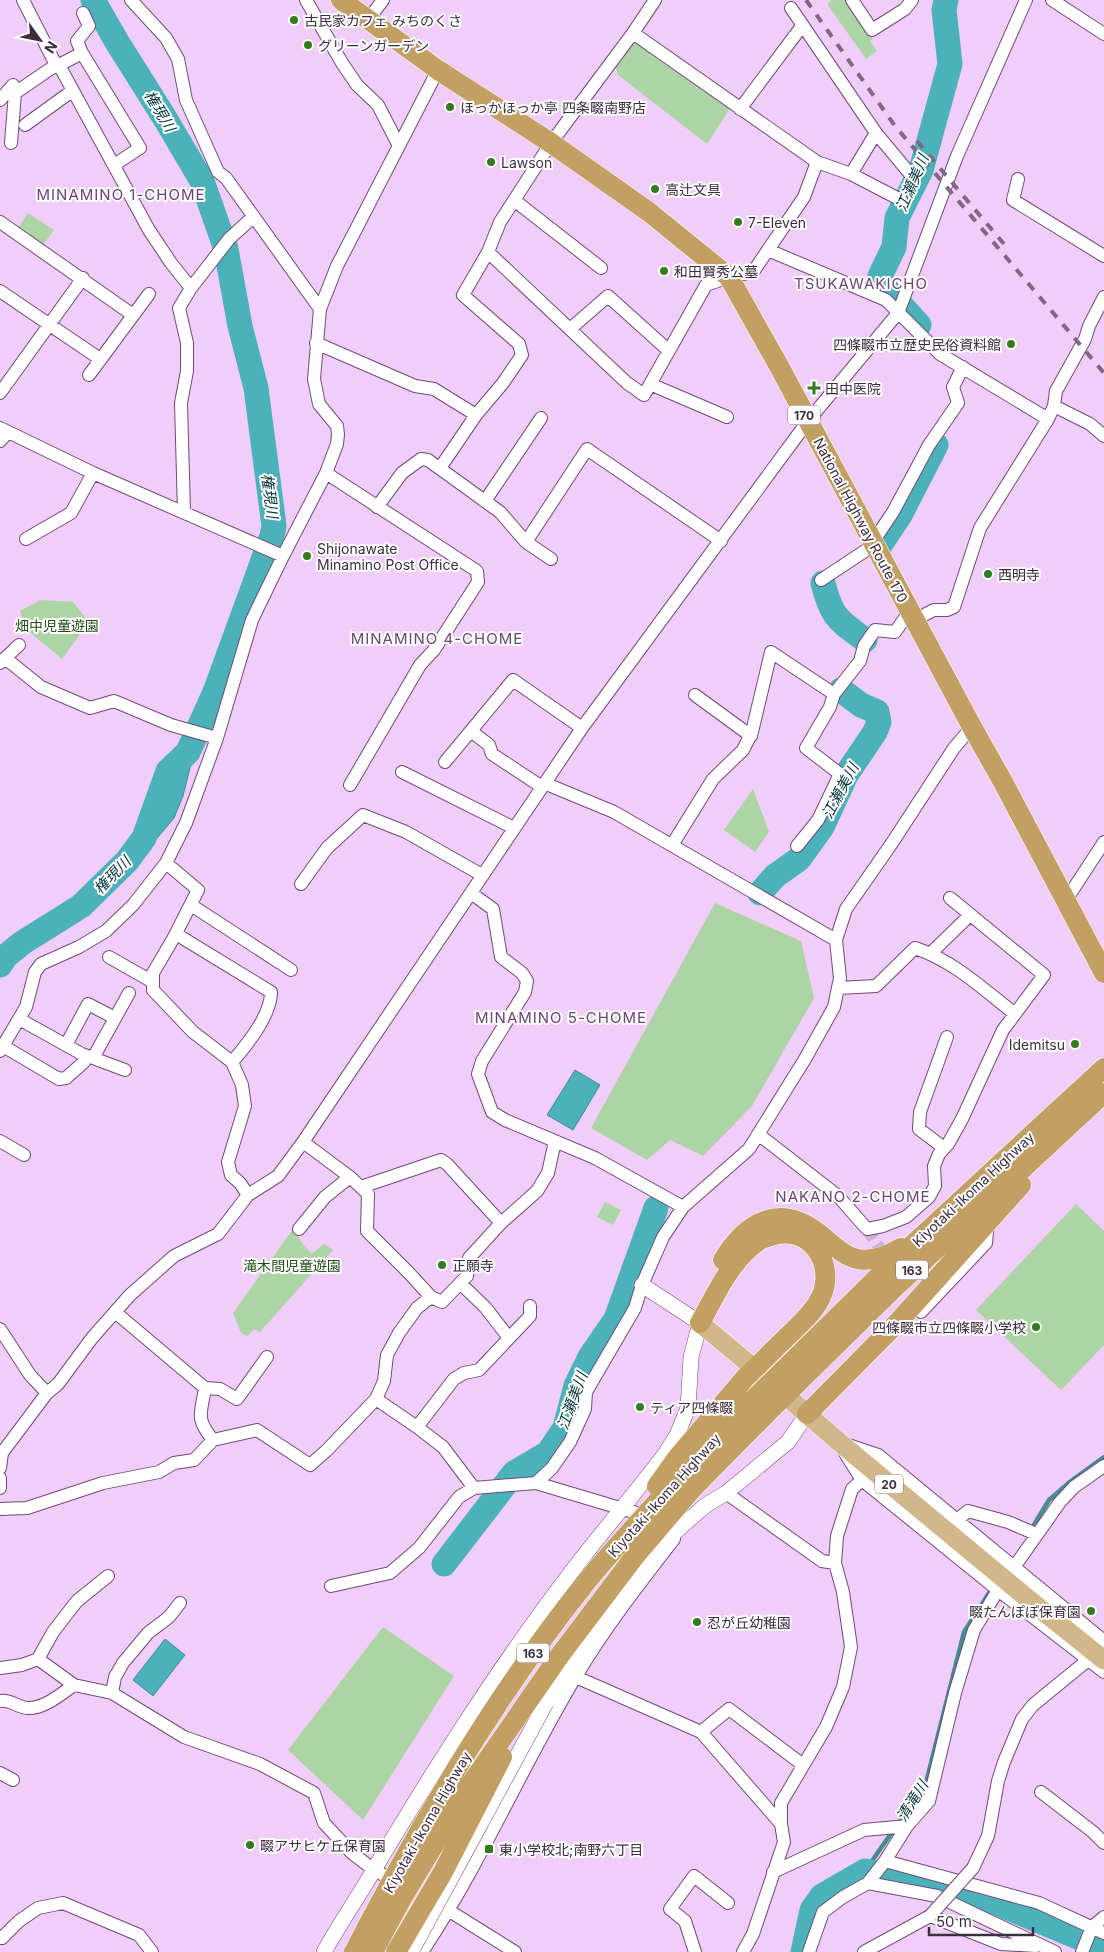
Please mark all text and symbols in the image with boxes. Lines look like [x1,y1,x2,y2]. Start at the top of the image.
place label: 古民家カフェ みちのくさ [304,12,462,29]
marker: 古民家カフェ みちのくさ [288,14,300,26]
north arrow [15,15,65,65]
place label: グリーンガーデン [318,37,429,54]
text: N [41,38,61,56]
marker: グリーンガーデン [302,39,314,51]
water label: 権現川 [140,87,181,137]
place label: ほっかほっか亭 四条畷南野店 [460,99,646,116]
marker: ほっかほっか亭 四条畷南野店 [444,101,456,113]
water label: 江瀬美川 [892,150,933,214]
place label: Lawson [501,154,552,171]
marker: Lawson [485,156,497,168]
place label: 高辻文具 [665,181,721,198]
marker: 高辻文具 [649,183,661,195]
district label: MINAMINO 1-CHOME [37,185,205,204]
place label: 7-Eleven [748,214,806,231]
marker: 7-Eleven [732,216,744,228]
place label: 和田賢秀公墓 [674,263,758,280]
marker: 和田賢秀公墓 [658,265,670,277]
district label: TSUKAWAKICHO [794,274,928,293]
place label: 四條畷市立歴史民俗資料館 [833,336,1001,353]
marker: 四條畷市立歴史民俗資料館 [1005,338,1017,350]
place label: 田中医院 [825,380,881,397]
marker: 田中医院 [807,381,821,395]
road number: 170 [788,406,820,424]
street label: National Highway Route 170 [810,435,912,605]
water label: 権現川 [258,473,282,521]
place label: Shijonawate Minamino Post Office [317,540,459,573]
marker: Shijonawate Minamino Post Office [301,550,313,562]
place label: 西明寺 [998,566,1040,583]
marker: 西明寺 [982,568,994,580]
park label: 畑中児童遊園 [15,617,99,634]
district label: MINAMINO 4-CHOME [351,629,523,648]
water label: 江瀬美川 [818,758,863,822]
water label: 権現川 [90,851,136,898]
district label: MINAMINO 5-CHOME [475,1008,647,1027]
place label: Idemitsu [1009,1036,1065,1053]
marker: Idemitsu [1069,1038,1081,1050]
street label: Kiyotaki-Ikoma Highway [909,1128,1037,1250]
district label: NAKANO 2-CHOME [775,1187,931,1206]
park label: 滝木間児童遊園 [243,1257,341,1274]
place label: 正願寺 [452,1257,494,1274]
marker: 正願寺 [436,1259,448,1271]
road number: 163 [896,1260,928,1280]
place label: 四條畷市立四條畷小学校 [872,1319,1026,1336]
marker: 四條畷市立四條畷小学校 [1030,1321,1042,1333]
water label: 江瀬美川 [553,1368,592,1432]
place label: ティア四條畷 [650,1399,733,1416]
marker: ティア四條畷 [634,1401,646,1413]
street label: Kiyotaki-Ikoma Highway [604,1430,724,1560]
road number: 20 [875,1475,903,1494]
place label: 畷たんぽぽ保育園 [969,1603,1081,1620]
marker: 畷たんぽぽ保育園 [1085,1605,1097,1617]
place label: 忍が丘幼稚園 [707,1614,791,1631]
marker: 忍が丘幼稚園 [691,1616,703,1628]
road number: 163 [517,1644,549,1662]
street label: Kiyotaki-Ikoma Highway [380,1748,474,1896]
water label: 清滝川 [892,1775,933,1825]
place label: 畷アサヒケ丘保育園 [260,1837,386,1854]
marker: 畷アサヒケ丘保育園 [244,1839,256,1851]
place label: 東小学校北;南野六丁目 [499,1841,643,1858]
marker: 東小学校北;南野六丁目 [483,1843,495,1855]
scale bar [929,1904,1033,1936]
text: 50 m [936,1912,972,1931]

